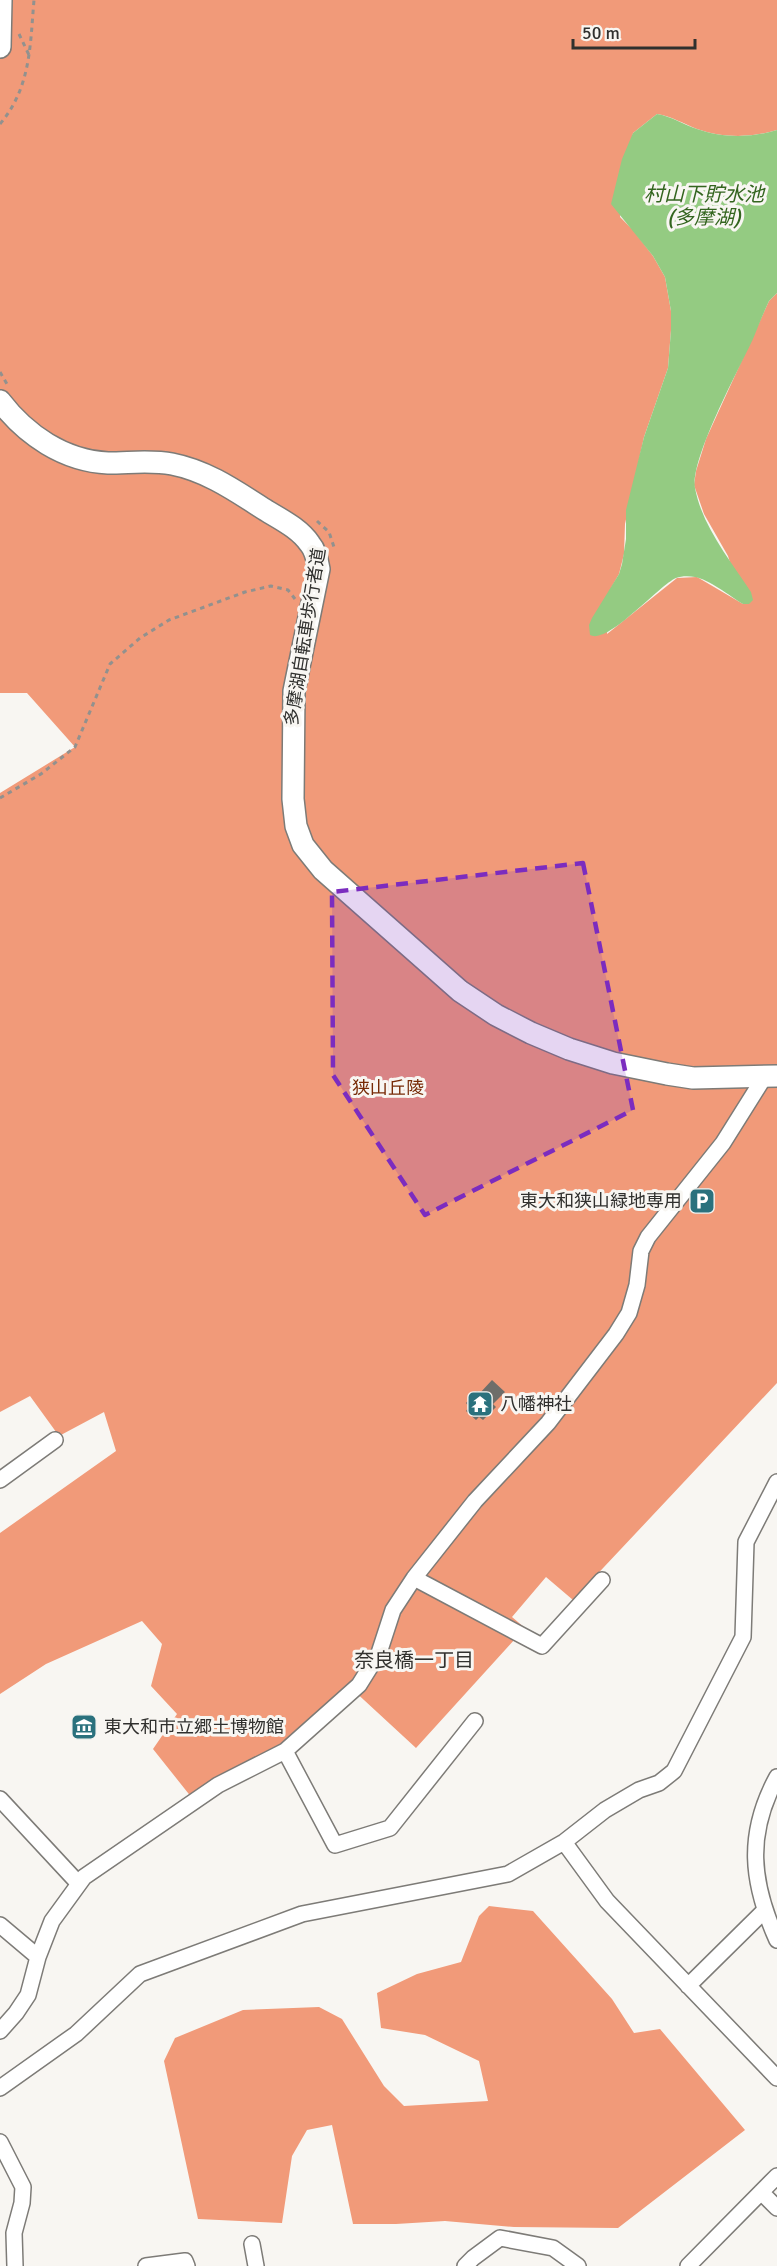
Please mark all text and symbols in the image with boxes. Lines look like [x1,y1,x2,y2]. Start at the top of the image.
scale bar [573,12,694,50]
text: 50 m [582,22,620,44]
water label: 村山下貯水池 (多摩湖) [644,182,766,230]
street label: 多摩湖自転車歩行者道 [280,546,330,728]
park label: 狭山丘陵 [352,1077,424,1099]
parking icon: 東大和狭山緑地専用 [687,1186,717,1216]
place label: 東大和狭山緑地専用 [520,1190,682,1212]
temple icon: 八幡神社 [465,1389,495,1419]
place label: 八幡神社 [500,1393,572,1415]
district label: 奈良橋一丁目 [354,1648,474,1673]
museum icon: 東大和市立郷土博物館 [69,1712,99,1742]
place label: 東大和市立郷土博物館 [104,1716,284,1738]

